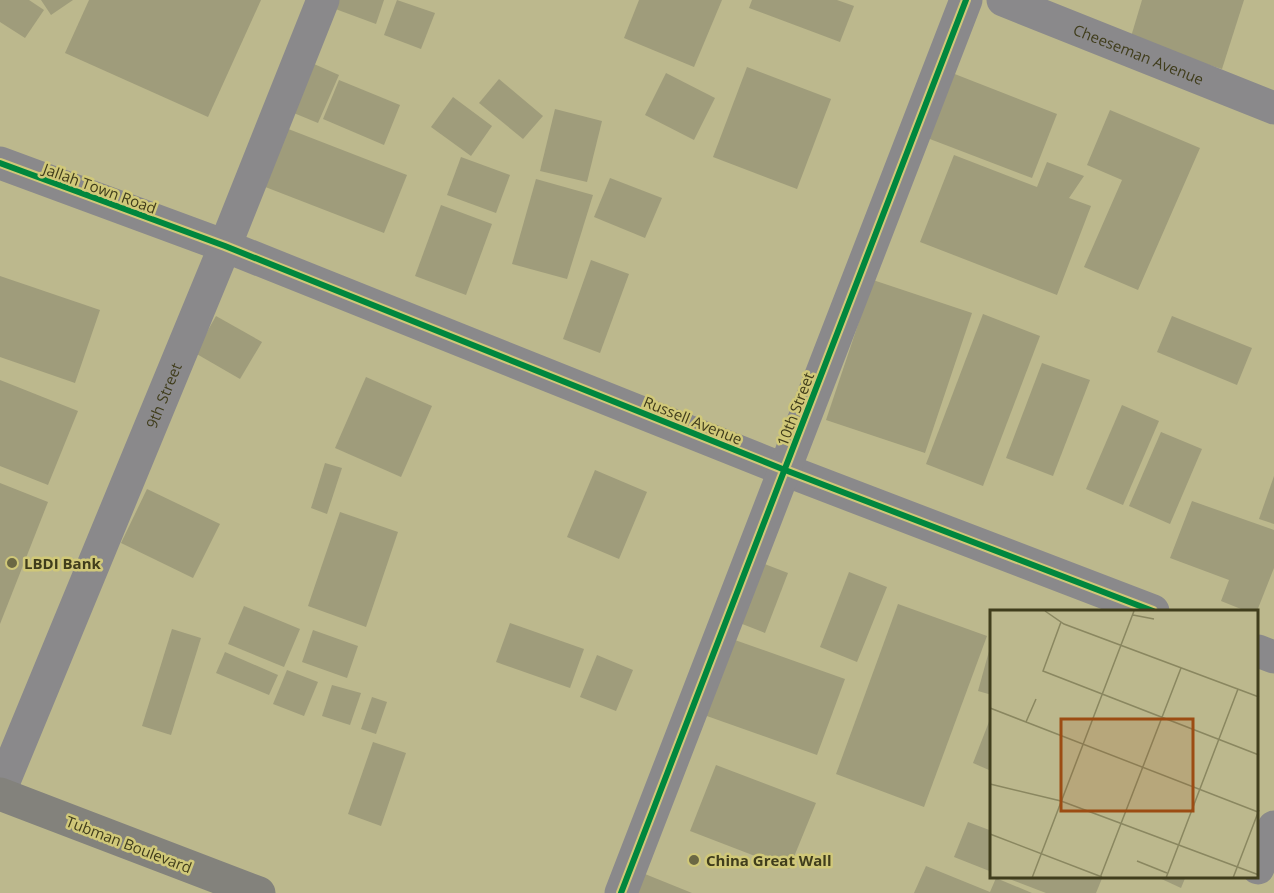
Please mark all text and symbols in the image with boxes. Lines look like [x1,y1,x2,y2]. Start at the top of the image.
street label: Cheeseman Avenue [1070,19,1207,89]
street label: Jallah Town Road [39,158,159,218]
street label: 9th Street [141,360,186,431]
street label: 10th Street [772,369,818,449]
street label: Russell Avenue [641,391,745,449]
place label: LBDI Bank [24,553,102,573]
marker: LBDI Bank [5,556,19,570]
inset map [990,610,1259,878]
street label: Tubman Boulevard [63,811,195,877]
place label: China Great Wall [706,850,832,870]
marker: China Great Wall [687,853,701,867]

